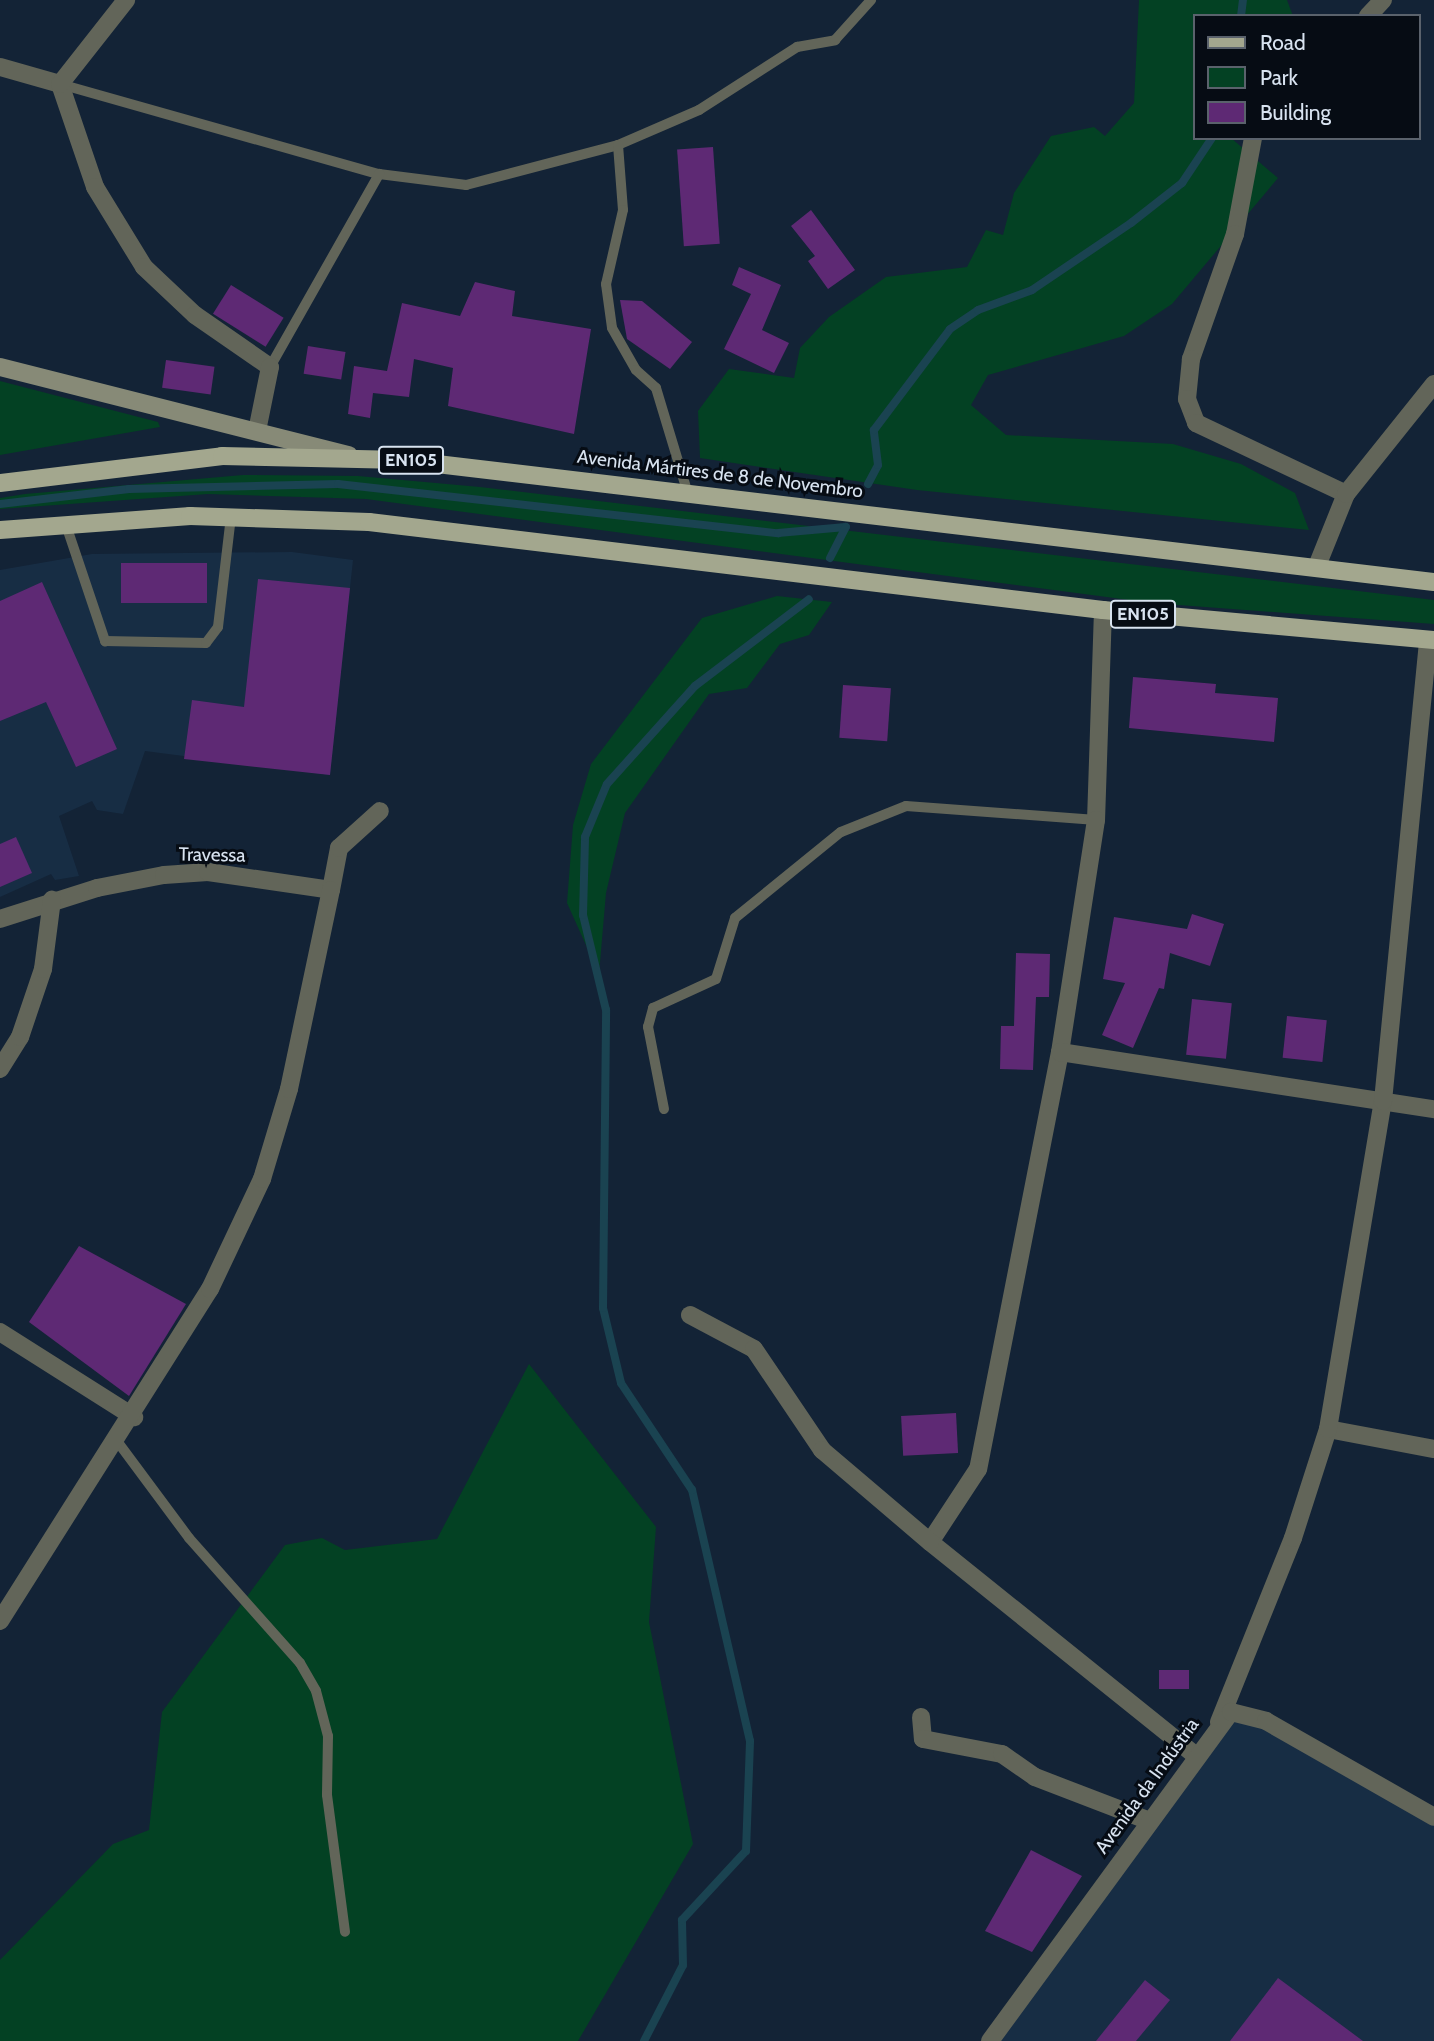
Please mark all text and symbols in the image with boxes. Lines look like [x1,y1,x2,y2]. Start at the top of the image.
legend [1192,14,1420,140]
text: Road [1260,30,1306,55]
text: Park [1260,65,1298,90]
text: Building [1260,100,1331,125]
street label: Avenida Mártires de 8 de Novembro [576,445,864,503]
road number: EN105 [378,446,444,474]
road number: EN105 [1110,600,1176,628]
street label: Travessa [178,843,246,867]
street label: Avenida da Indústria [1090,1714,1204,1858]

